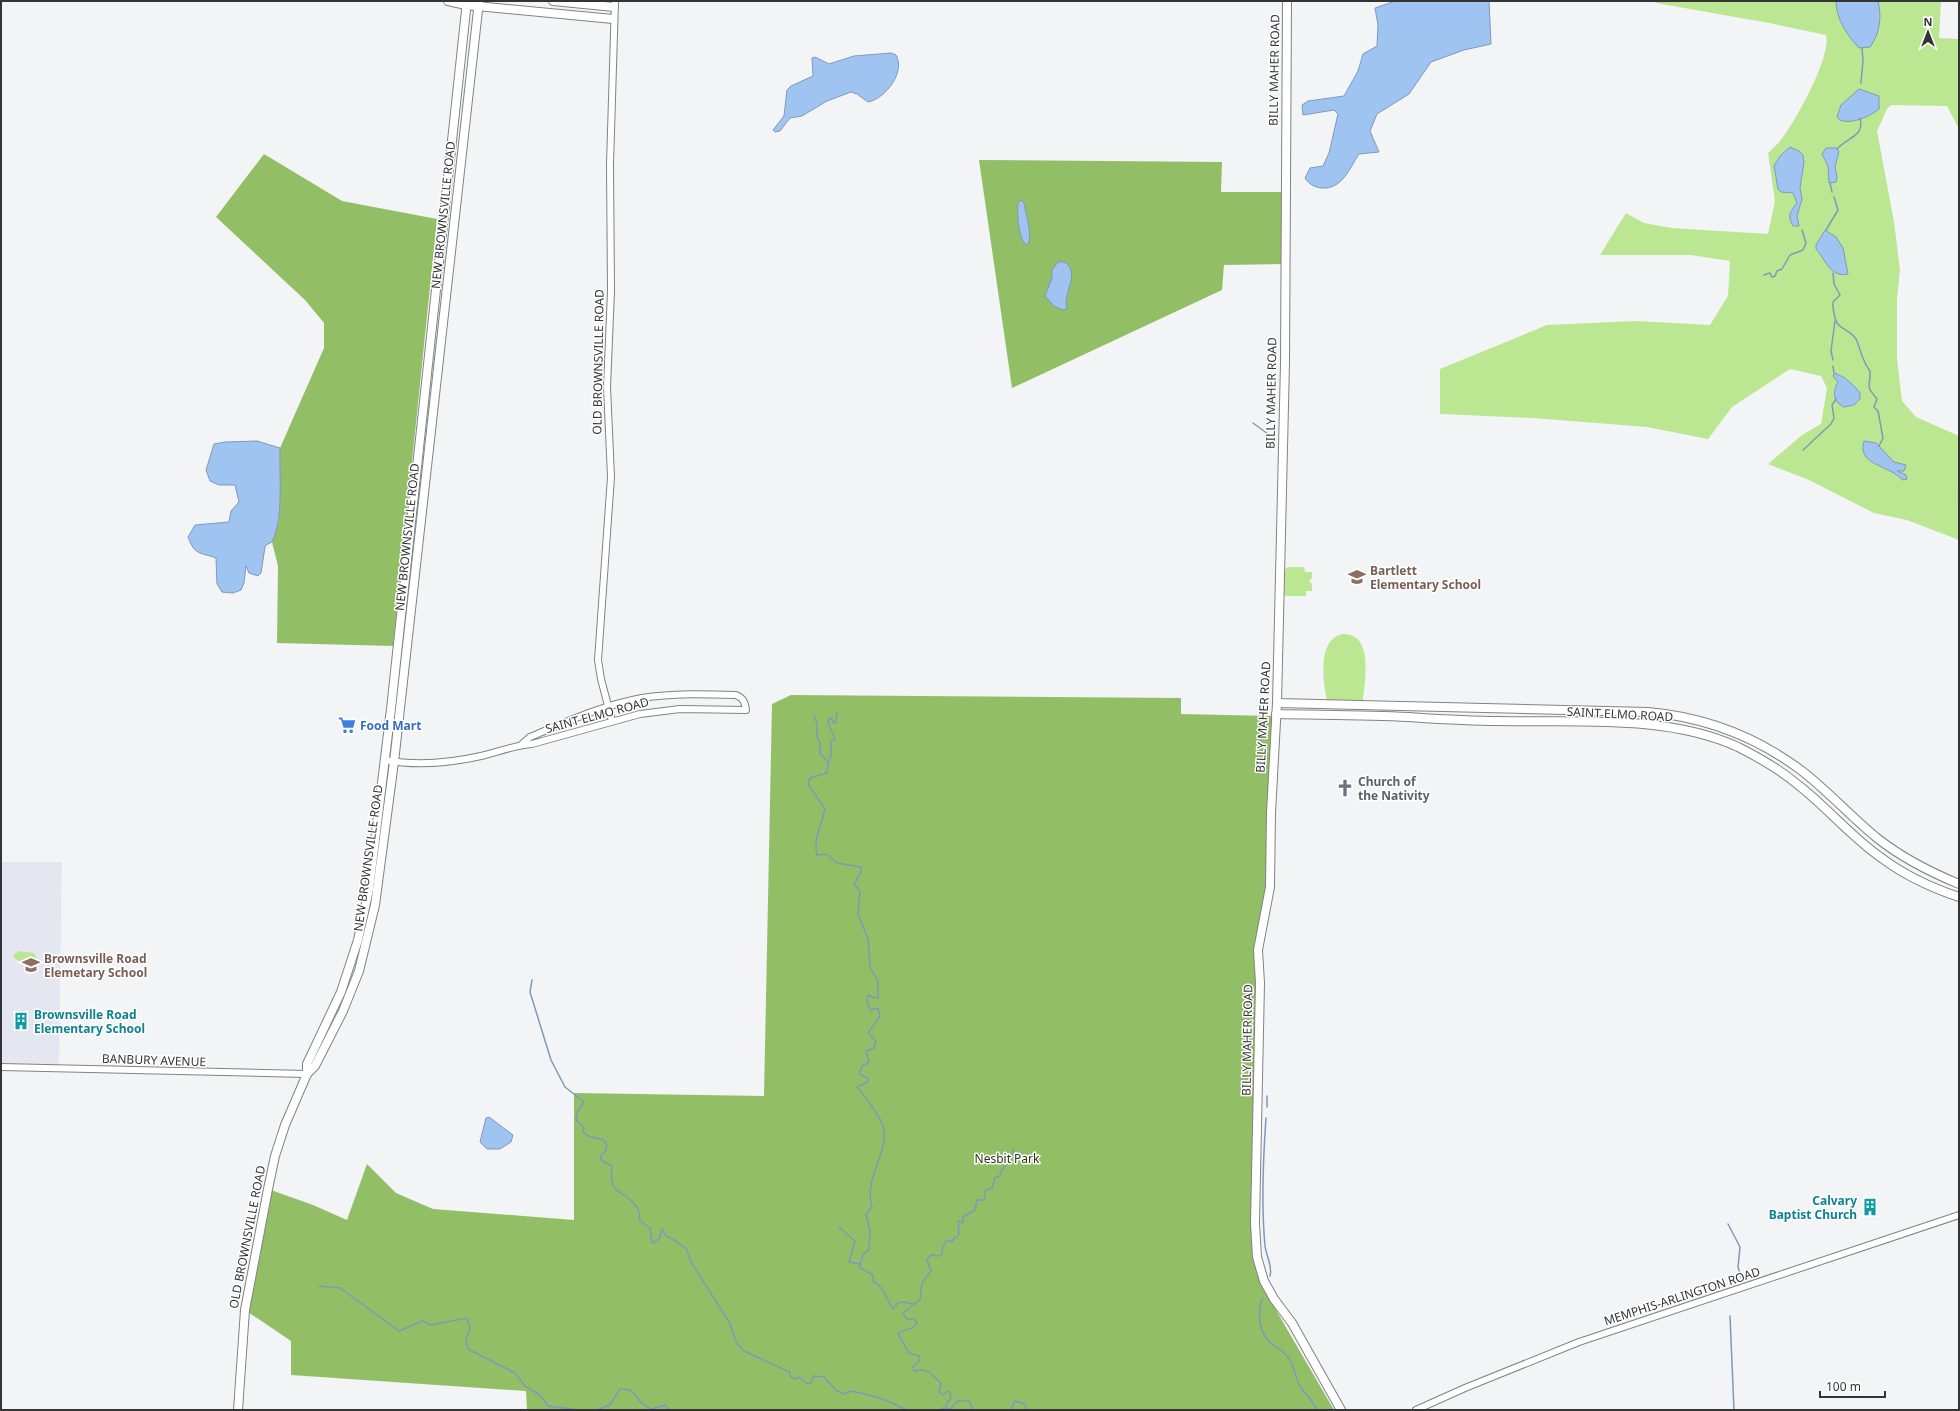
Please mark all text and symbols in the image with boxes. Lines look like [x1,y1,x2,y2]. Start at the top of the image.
north arrow [1908,12,1948,52]
street label: BILLY MAHER ROAD [1265,14,1283,126]
text: N [1924,14,1932,29]
street label: NEW BROWNSVILLE ROAD [427,140,459,290]
street label: OLD BROWNSVILLE ROAD [588,289,608,435]
street label: BILLY MAHER ROAD [1262,337,1280,449]
street label: NEW BROWNSVILLE ROAD [391,462,423,612]
place label: Bartlett Elementary School [1370,562,1481,593]
school or university icon: Bartlett Elementary School [1347,567,1367,587]
street label: BILLY MAHER ROAD [1252,661,1274,773]
street label: SAINT ELMO ROAD [543,693,651,737]
street label: SAINT ELMO ROAD [1566,703,1674,725]
supermarket icon: Food Mart [337,715,357,735]
place label: Food Mart [360,717,421,734]
place label: Church of the Nativity [1358,773,1430,804]
church icon: Church of the Nativity [1335,778,1355,798]
street label: NEW BROWNSVILLE ROAD [349,783,387,933]
place label: Brownsville Road Elemetary School [44,950,147,981]
school or university icon: Brownsville Road Elemetary School [21,955,41,975]
street label: BILLY MAHER ROAD [1238,984,1256,1096]
place label: Brownsville Road Elementary School [34,1006,145,1037]
building icon: Brownsville Road Elementary School [11,1011,31,1031]
street label: BANBURY AVENUE [102,1050,206,1070]
park label: Nesbit Park [975,1150,1040,1167]
street label: OLD BROWNSVILLE ROAD [225,1164,269,1310]
place label: Calvary Baptist Church [1769,1192,1857,1223]
building icon: Calvary Baptist Church [1860,1197,1880,1217]
street label: MEMPHIS-ARLINGTON ROAD [1602,1263,1763,1329]
scale bar [1820,1373,1885,1399]
text: 100 m [1826,1378,1861,1395]

